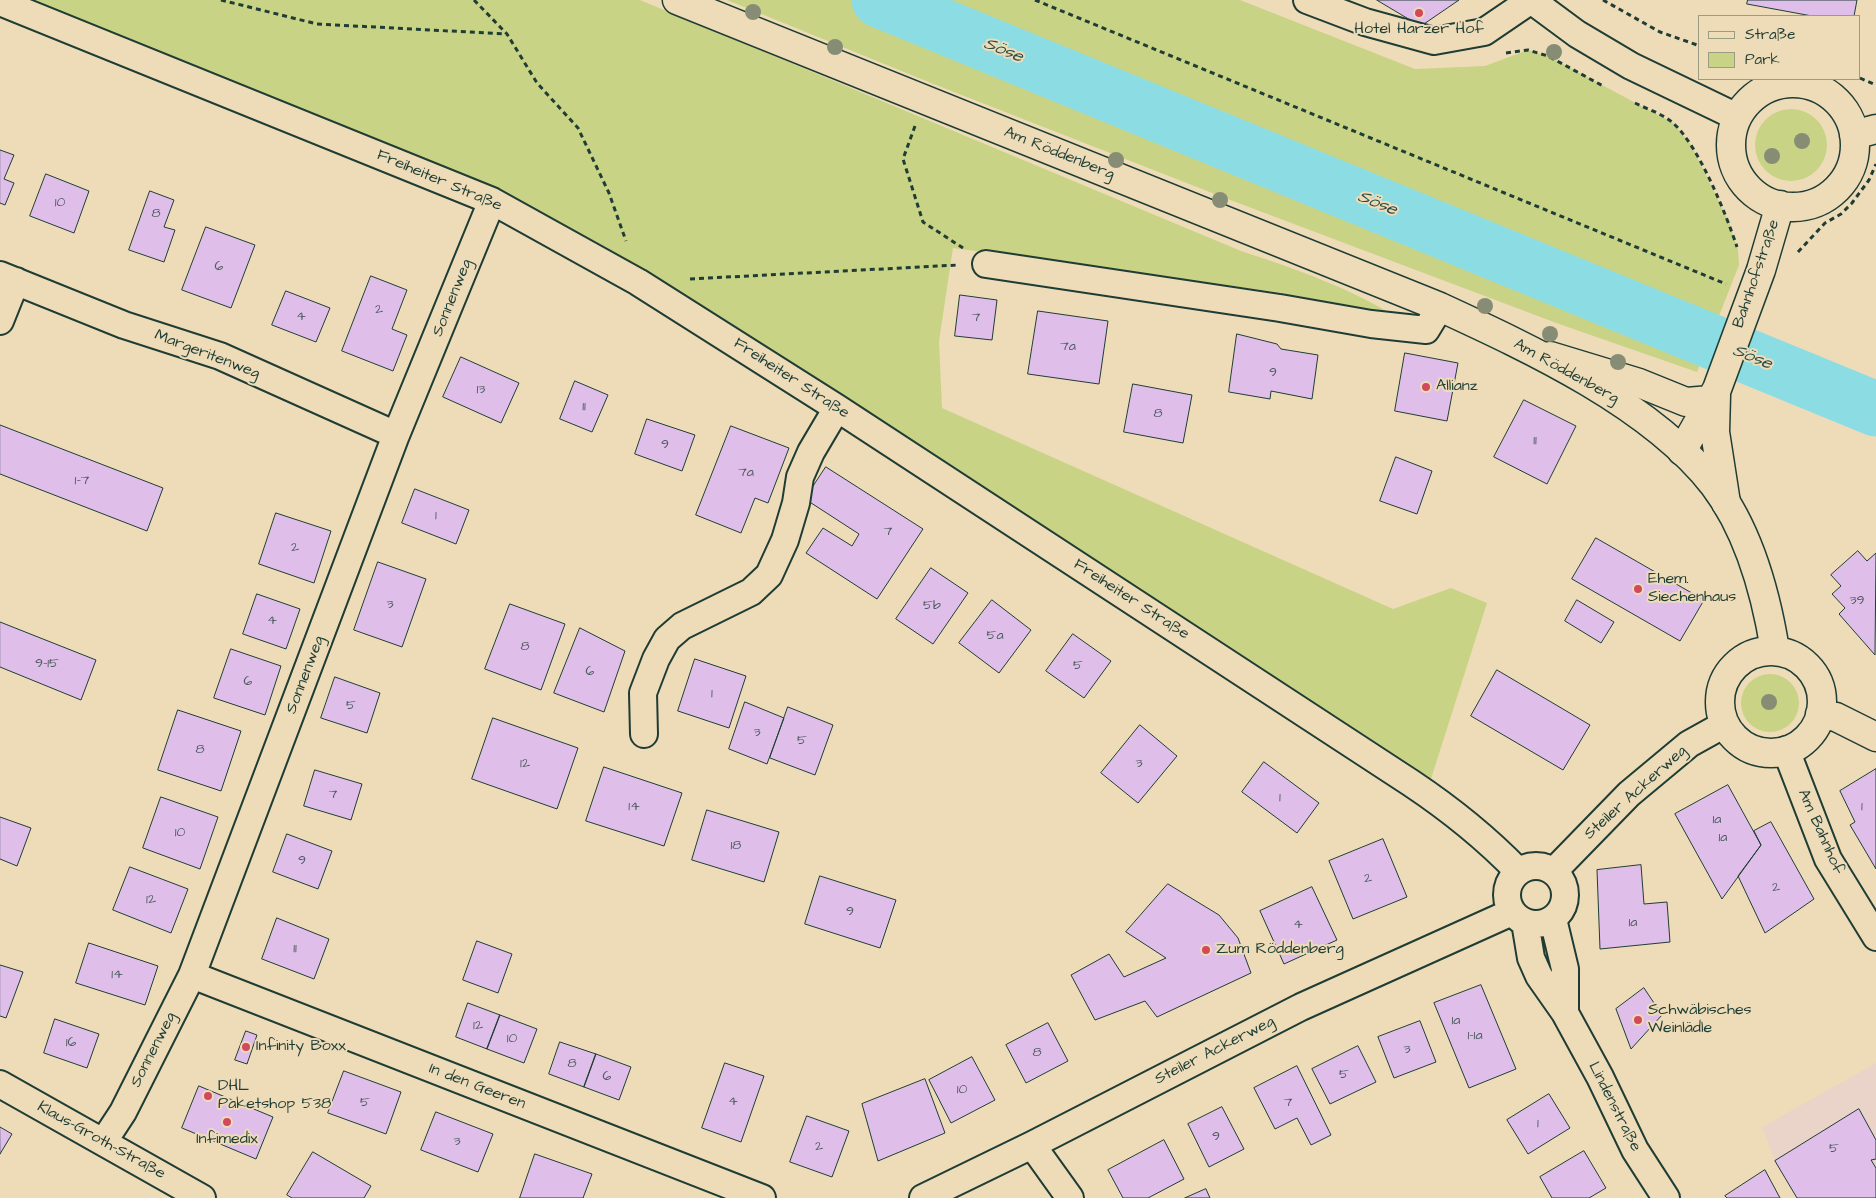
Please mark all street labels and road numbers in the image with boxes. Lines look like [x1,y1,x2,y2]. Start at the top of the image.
street label: Am Röddenberg [1001,123,1117,185]
street label: Freiheiter Straße [374,146,504,216]
street label: Bahnhofstraße [1729,217,1785,331]
street label: Sonnenweg [429,256,477,340]
street label: Margeritenweg [152,326,262,384]
street label: Freiheiter Straße [730,334,852,424]
street label: Am Röddenberg [1510,335,1622,409]
street label: Freiheiter Straße [1070,555,1192,645]
street label: Sonnenweg [282,633,330,717]
street label: Steiler Ackerweg [1581,742,1691,844]
street label: Am Bahnhof [1793,787,1847,877]
street label: Sonnenweg [127,1009,181,1091]
street label: Steiler Ackerweg [1152,1013,1278,1089]
street label: Lindenstraße [1583,1059,1645,1155]
street label: In den Geeren [426,1060,528,1114]
street label: Klaus-Groth-Straße [34,1098,168,1184]

